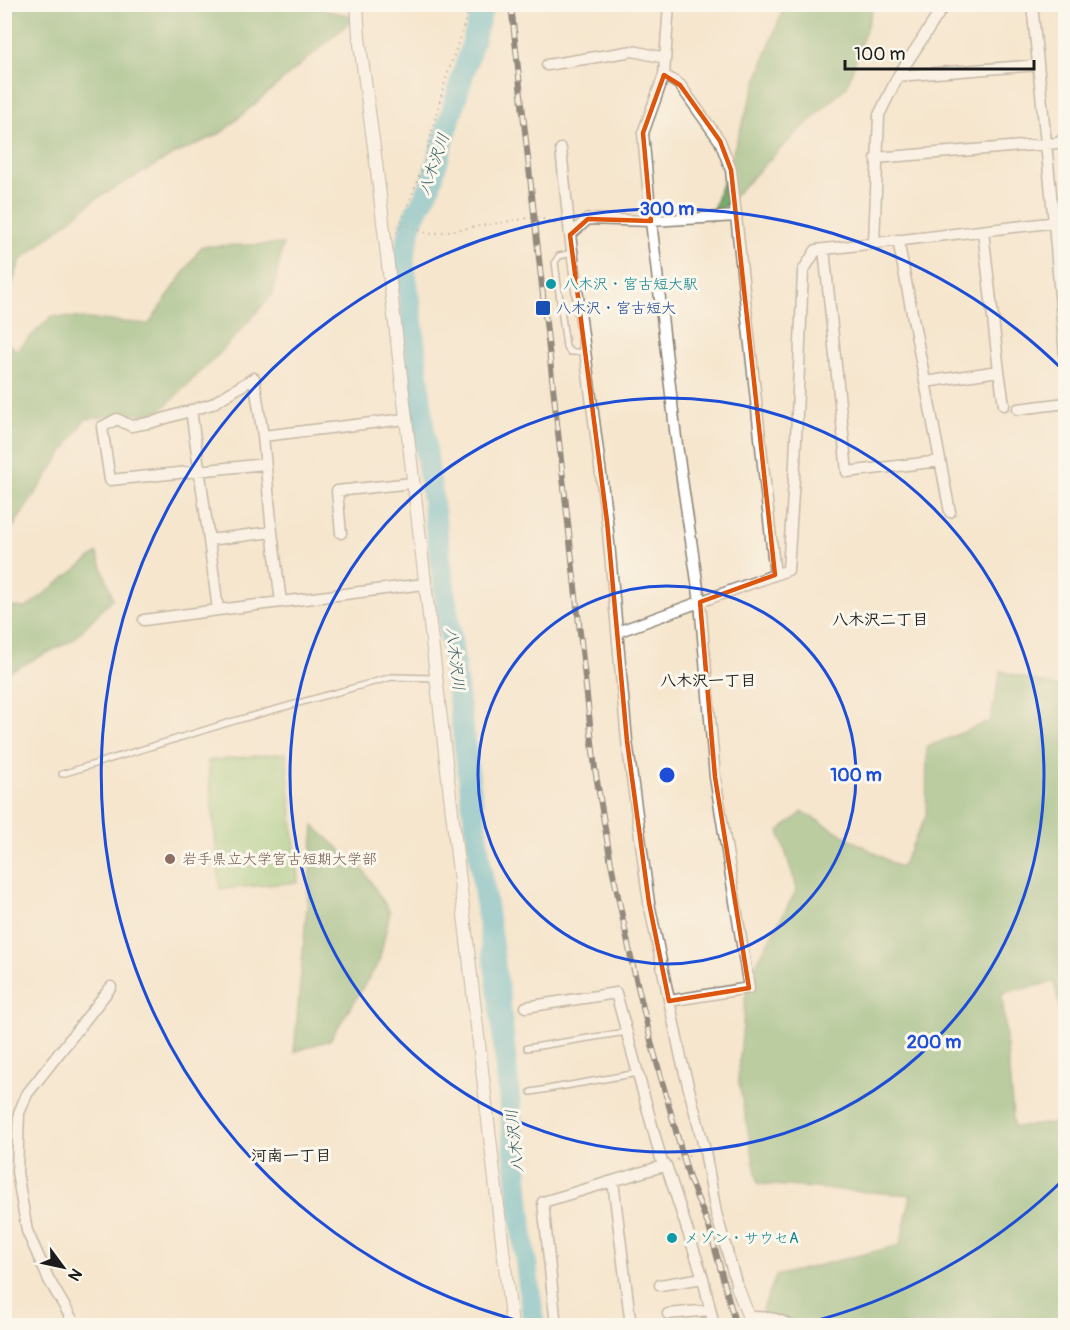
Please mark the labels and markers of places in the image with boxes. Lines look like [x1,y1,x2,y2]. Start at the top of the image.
place label: 八木沢・宮古短大駅 [563,275,698,294]
marker: 八木沢・宮古短大駅 [544,277,558,291]
marker: 八木沢・宮古短大 [534,299,552,317]
place label: 八木沢・宮古短大 [556,299,676,318]
centre of rings [657,765,677,785]
place label: 岩手県立大学宮古短期大学部 [182,850,377,869]
marker: 岩手県立大学宮古短期大学部 [163,852,177,866]
place label: メゾン・サウセA [684,1229,799,1248]
marker: メゾン・サウセA [665,1231,679,1245]

